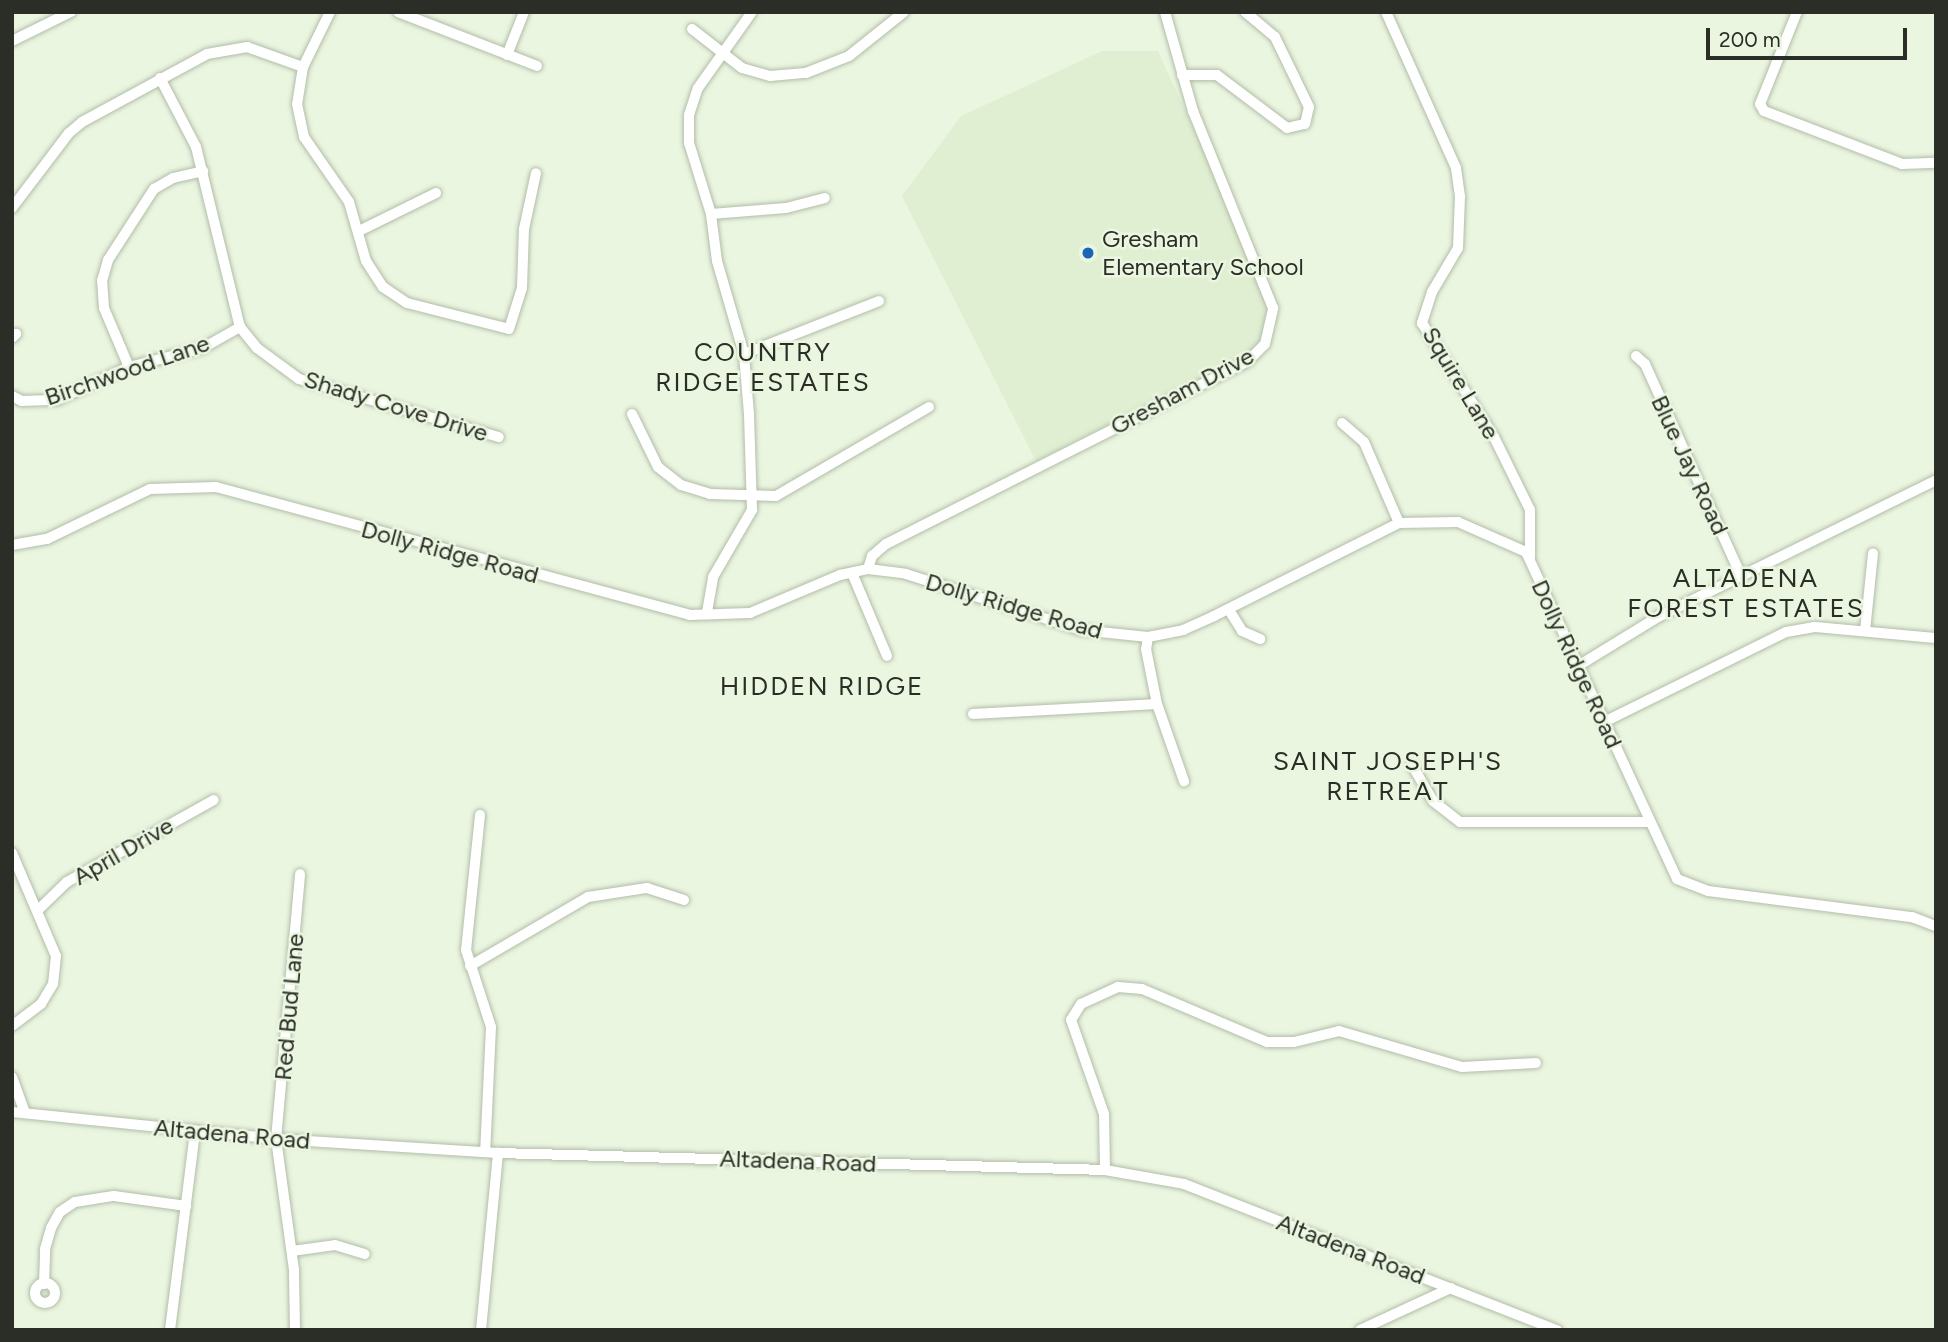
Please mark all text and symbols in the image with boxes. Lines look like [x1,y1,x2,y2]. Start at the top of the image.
scale bar [1710,14,1911,58]
text: 200 m [1719,27,1781,52]
place label: Gresham Elementary School [1102,225,1304,281]
marker: Gresham Elementary School [1080,245,1096,261]
street label: Squire Lane [1416,322,1506,444]
street label: Birchwood Lane [41,328,213,412]
district label: COUNTRY RIDGE ESTATES [657,337,869,398]
street label: Gresham Drive [1105,341,1259,441]
street label: Shady Cove Drive [301,364,491,448]
street label: Blue Jay Road [1645,391,1735,539]
street label: Dolly Ridge Road [358,514,542,590]
district label: ALTADENA FOREST ESTATES [1629,563,1863,624]
street label: Dolly Ridge Road [922,567,1106,645]
street label: Dolly Ridge Road [1525,575,1629,753]
district label: HIDDEN RIDGE [721,671,923,703]
district label: SAINT JOSEPH'S RETREAT [1275,746,1501,808]
street label: April Drive [68,811,178,891]
street label: Red Bud Lane [268,932,310,1082]
street label: Altadena Road [153,1113,311,1155]
street label: Altadena Road [719,1144,877,1178]
street label: Altadena Road [1273,1207,1429,1291]

